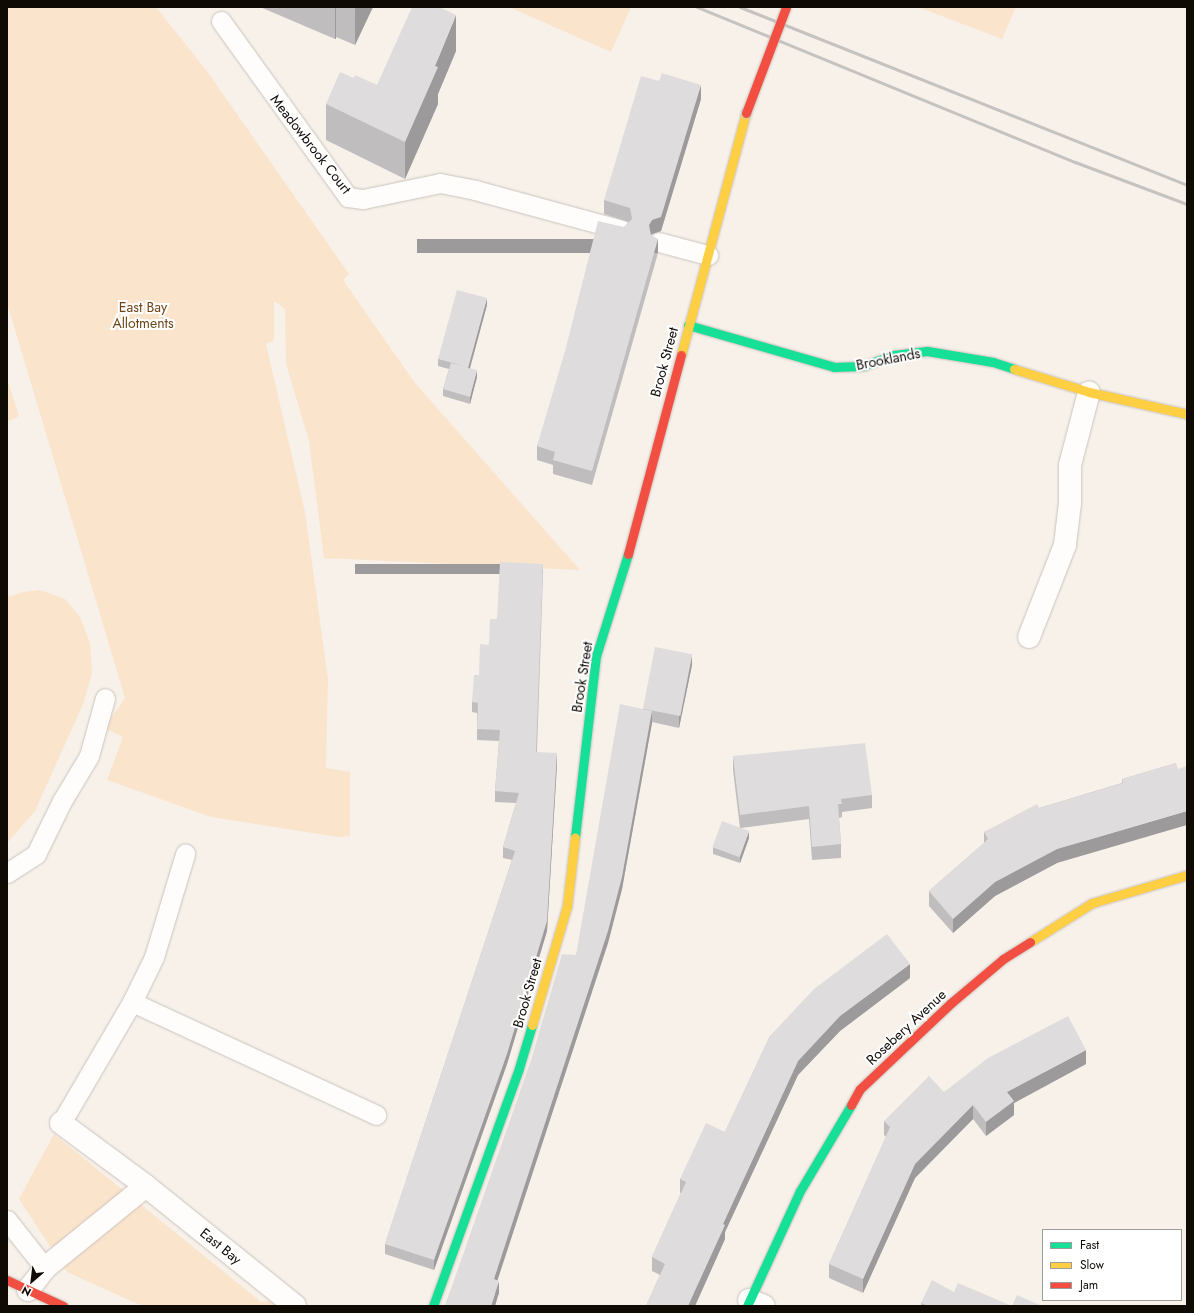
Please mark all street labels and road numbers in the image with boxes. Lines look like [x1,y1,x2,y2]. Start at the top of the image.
street label: Meadowbrook Court [267,91,355,197]
street label: Brook Street [647,325,681,399]
street label: Brooklands [855,345,921,373]
street label: Brook Street [568,640,596,714]
street label: Brook Street [509,956,545,1030]
street label: Rosebery Avenue [863,986,949,1068]
street label: East Bay [197,1224,245,1268]

